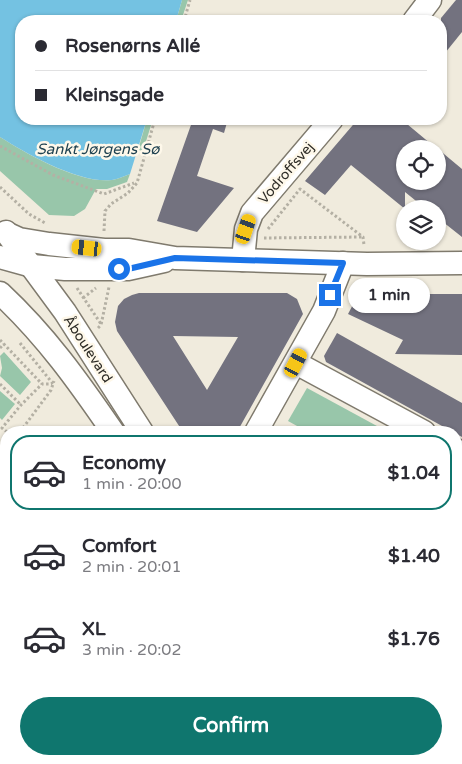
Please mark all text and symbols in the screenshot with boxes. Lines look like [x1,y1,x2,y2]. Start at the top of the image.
text: Rosenørns Allé [65,35,200,57]
text: Kleinsgade [65,84,164,106]
street label: Vodroffsvej [255,139,317,207]
water label: Sankt Jørgens Sø [37,140,160,158]
map controls [396,140,446,250]
button: locate [396,140,446,190]
button: layers [396,200,446,250]
car [234,212,257,246]
car [71,239,102,257]
route start [108,258,130,280]
callout: 1 min [348,278,430,312]
route end [319,284,341,306]
text: 1 min [368,285,410,305]
street label: Åboulevard [60,312,116,386]
car [282,346,309,380]
icon: car [22,450,67,495]
text: Economy [82,452,166,474]
text: $1.04 [388,462,440,484]
text: 1 min · 20:00 [82,474,181,494]
icon: car [22,533,67,578]
text: Comfort [82,535,156,557]
text: $1.40 [388,545,440,567]
text: 2 min · 20:01 [82,557,181,577]
icon: car [22,616,67,661]
text: XL [82,618,106,640]
text: $1.76 [388,628,440,650]
text: 3 min · 20:02 [82,640,181,660]
button: Confirm [20,697,442,755]

